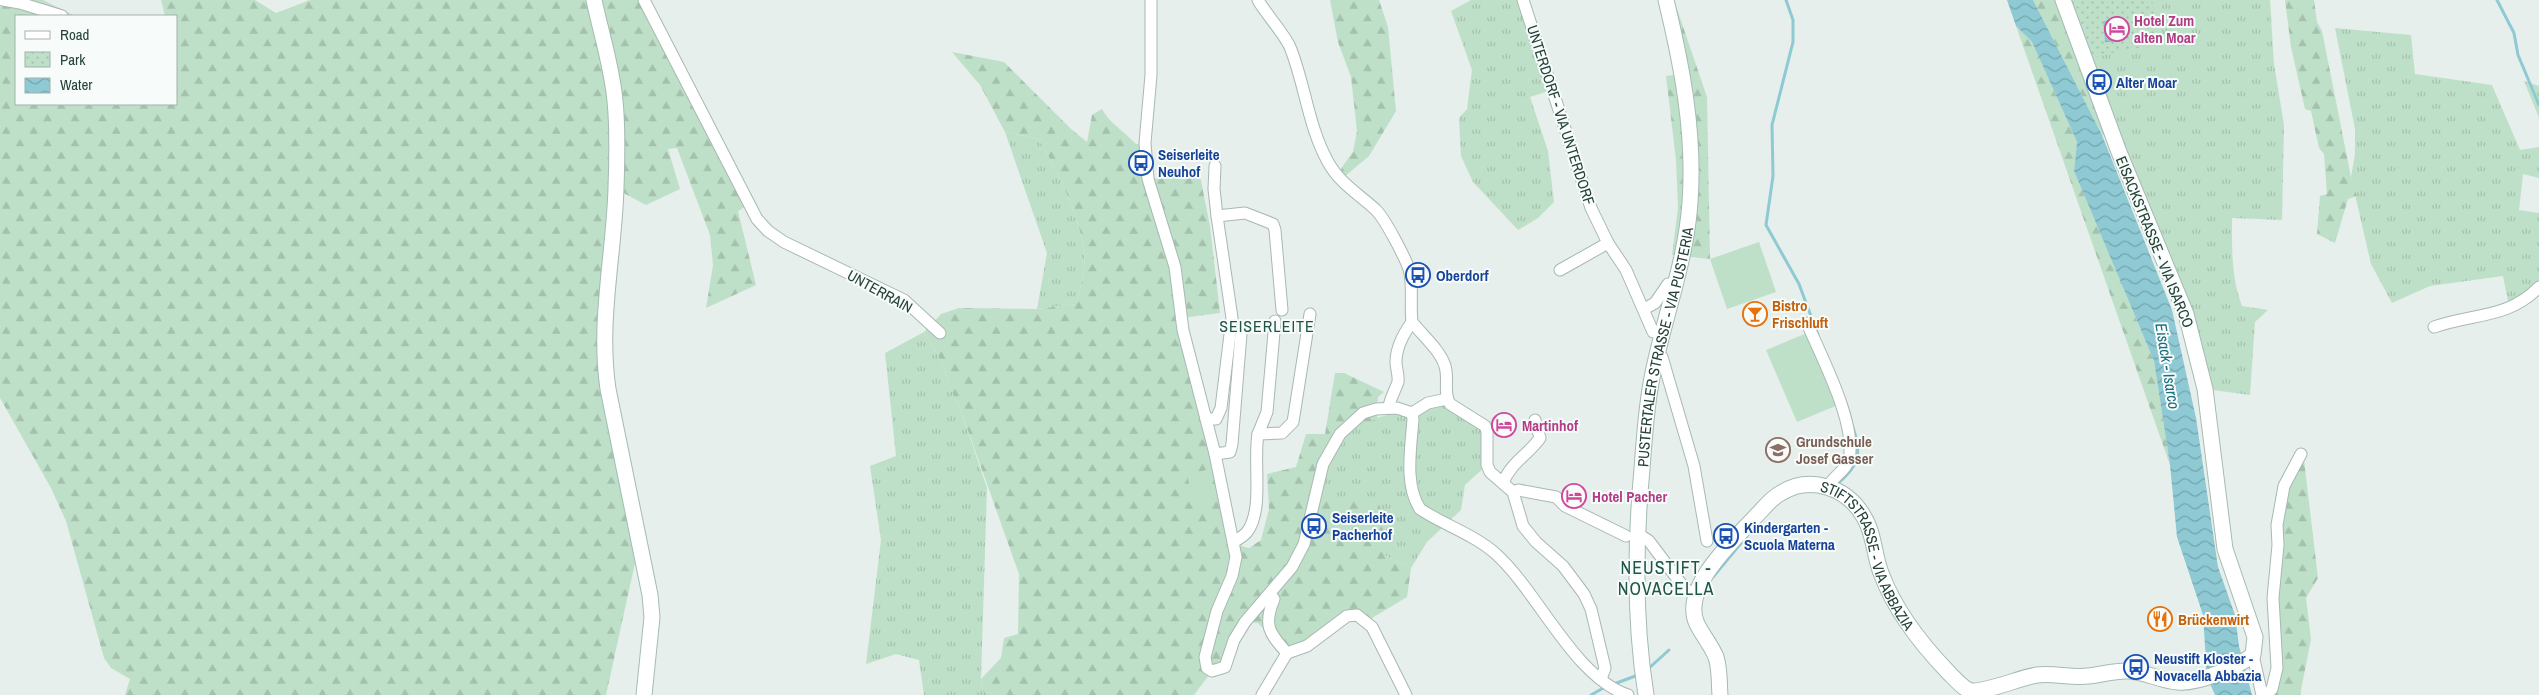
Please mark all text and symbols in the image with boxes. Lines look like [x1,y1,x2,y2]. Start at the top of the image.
place label: Hotel Zum alten Moar [2134,10,2196,48]
legend [15,15,178,105]
hotel icon: Hotel Zum alten Moar [2104,16,2130,42]
street label: UNTERDORF - VIA UNTERDORF [1522,22,1600,208]
text: Road [60,24,89,45]
text: Park [60,49,86,70]
bus stop icon: Alter Moar [2086,69,2112,95]
place label: Alter Moar [2116,72,2177,93]
text: Water [60,74,92,95]
place label: Seiserleite Neuhof [1158,144,1220,182]
bus stop icon: Seiserleite Neuhof [1128,150,1154,176]
street label: EISACKSTRASSE - VIA ISARCO [2111,153,2199,331]
street label: PUSTERTALER STRASSE - VIA PUSTERIA [1632,225,1698,468]
bus stop icon: Oberdorf [1405,262,1431,288]
street label: UNTERRAIN [844,264,916,318]
place label: Oberdorf [1436,265,1490,286]
place label: Bistro Frischluft [1772,295,1828,333]
bar icon: Bistro Frischluft [1742,301,1768,327]
district label: SEISERLEITE [1219,315,1315,337]
water label: Eisack - Isarco [2150,321,2186,411]
hotel icon: Martinhof [1491,412,1517,438]
place label: Martinhof [1522,415,1579,436]
place label: Grundschule Josef Gasser [1796,431,1873,469]
school or university icon: Grundschule Josef Gasser [1765,437,1791,463]
street label: STIFTSTRASSE - VIA ABBAZIA [1818,475,1920,635]
hotel icon: Hotel Pacher [1561,483,1587,509]
place label: Hotel Pacher [1592,486,1667,507]
place label: Seiserleite Pacherhof [1332,507,1394,545]
bus stop icon: Seiserleite Pacherhof [1301,513,1327,539]
place label: Kindergarten - Scuola Materna [1744,517,1835,555]
bus stop icon: Kindergarten - Scuola Materna [1713,523,1739,549]
district label: NEUSTIFT - NOVACELLA [1618,555,1714,601]
restaurant icon: Brückenwirt [2147,606,2173,632]
place label: Brückenwirt [2178,609,2249,630]
place label: Neustift Kloster - Novacella Abbazia [2154,648,2262,686]
bus stop icon: Neustift Kloster - Novacella Abbazia [2123,654,2149,680]

